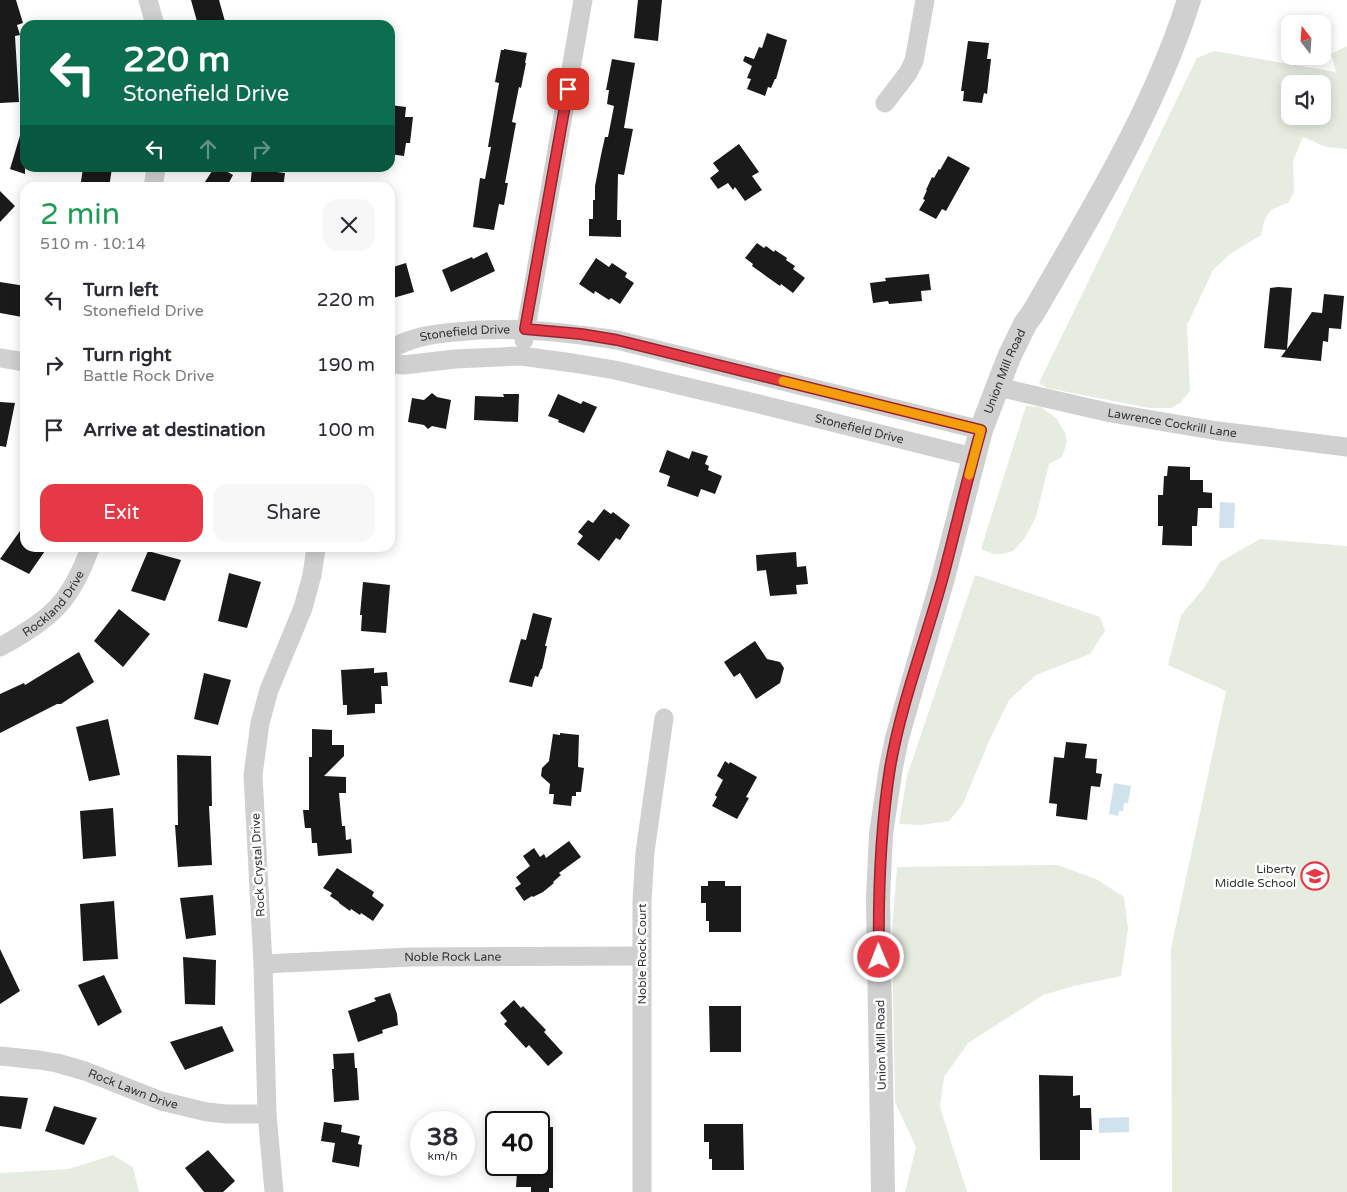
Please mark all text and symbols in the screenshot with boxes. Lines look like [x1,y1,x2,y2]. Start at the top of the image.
north arrow [1281,15,1331,65]
map controls [1281,15,1331,125]
text: 220 m [123,39,230,81]
icon: left [40,40,105,105]
pin [547,68,589,110]
icon: arrive [554,75,582,103]
button: sound [1281,75,1331,125]
text: Stonefield Drive [123,81,289,107]
icon: left [141,135,169,163]
icon: ahead [194,135,222,163]
icon: right [247,135,275,163]
text: 2 min [40,196,120,233]
button: close [323,199,375,251]
text: 510 m · 10:14 [40,234,146,254]
text: Turn left [83,279,159,301]
icon: left [40,286,68,314]
text: 220 m [317,289,375,311]
text: Stonefield Drive [83,301,204,321]
street label: Stonefield Drive [418,323,510,344]
street label: Union Mill Road [981,327,1029,416]
text: Turn right [83,344,171,366]
icon: right [40,351,68,379]
text: 190 m [317,354,375,376]
text: Battle Rock Drive [83,366,214,386]
street label: Lawrence Cockrill Lane [1107,406,1238,440]
street label: Stonefield Drive [814,411,905,447]
icon: arrive [40,416,68,444]
text: Arrive at destination [83,419,266,441]
text: 100 m [317,419,375,441]
button: Exit [40,484,203,542]
button: Share [213,484,375,542]
street label: Rockland Drive [20,568,87,639]
street label: Rock Crystal Drive [248,813,268,917]
school or university icon: Liberty Middle School [1300,861,1330,891]
place label: Liberty Middle School [1215,862,1297,890]
street label: Noble Rock Court [635,903,649,1005]
position arrow [852,930,904,982]
street label: Noble Rock Lane [404,950,502,964]
street label: Union Mill Road [873,1000,889,1090]
street label: Rock Lawn Drive [86,1066,180,1112]
speed limit sign: 40 [485,1111,550,1176]
text: 38 [427,1122,458,1152]
text: km/h [427,1149,458,1163]

